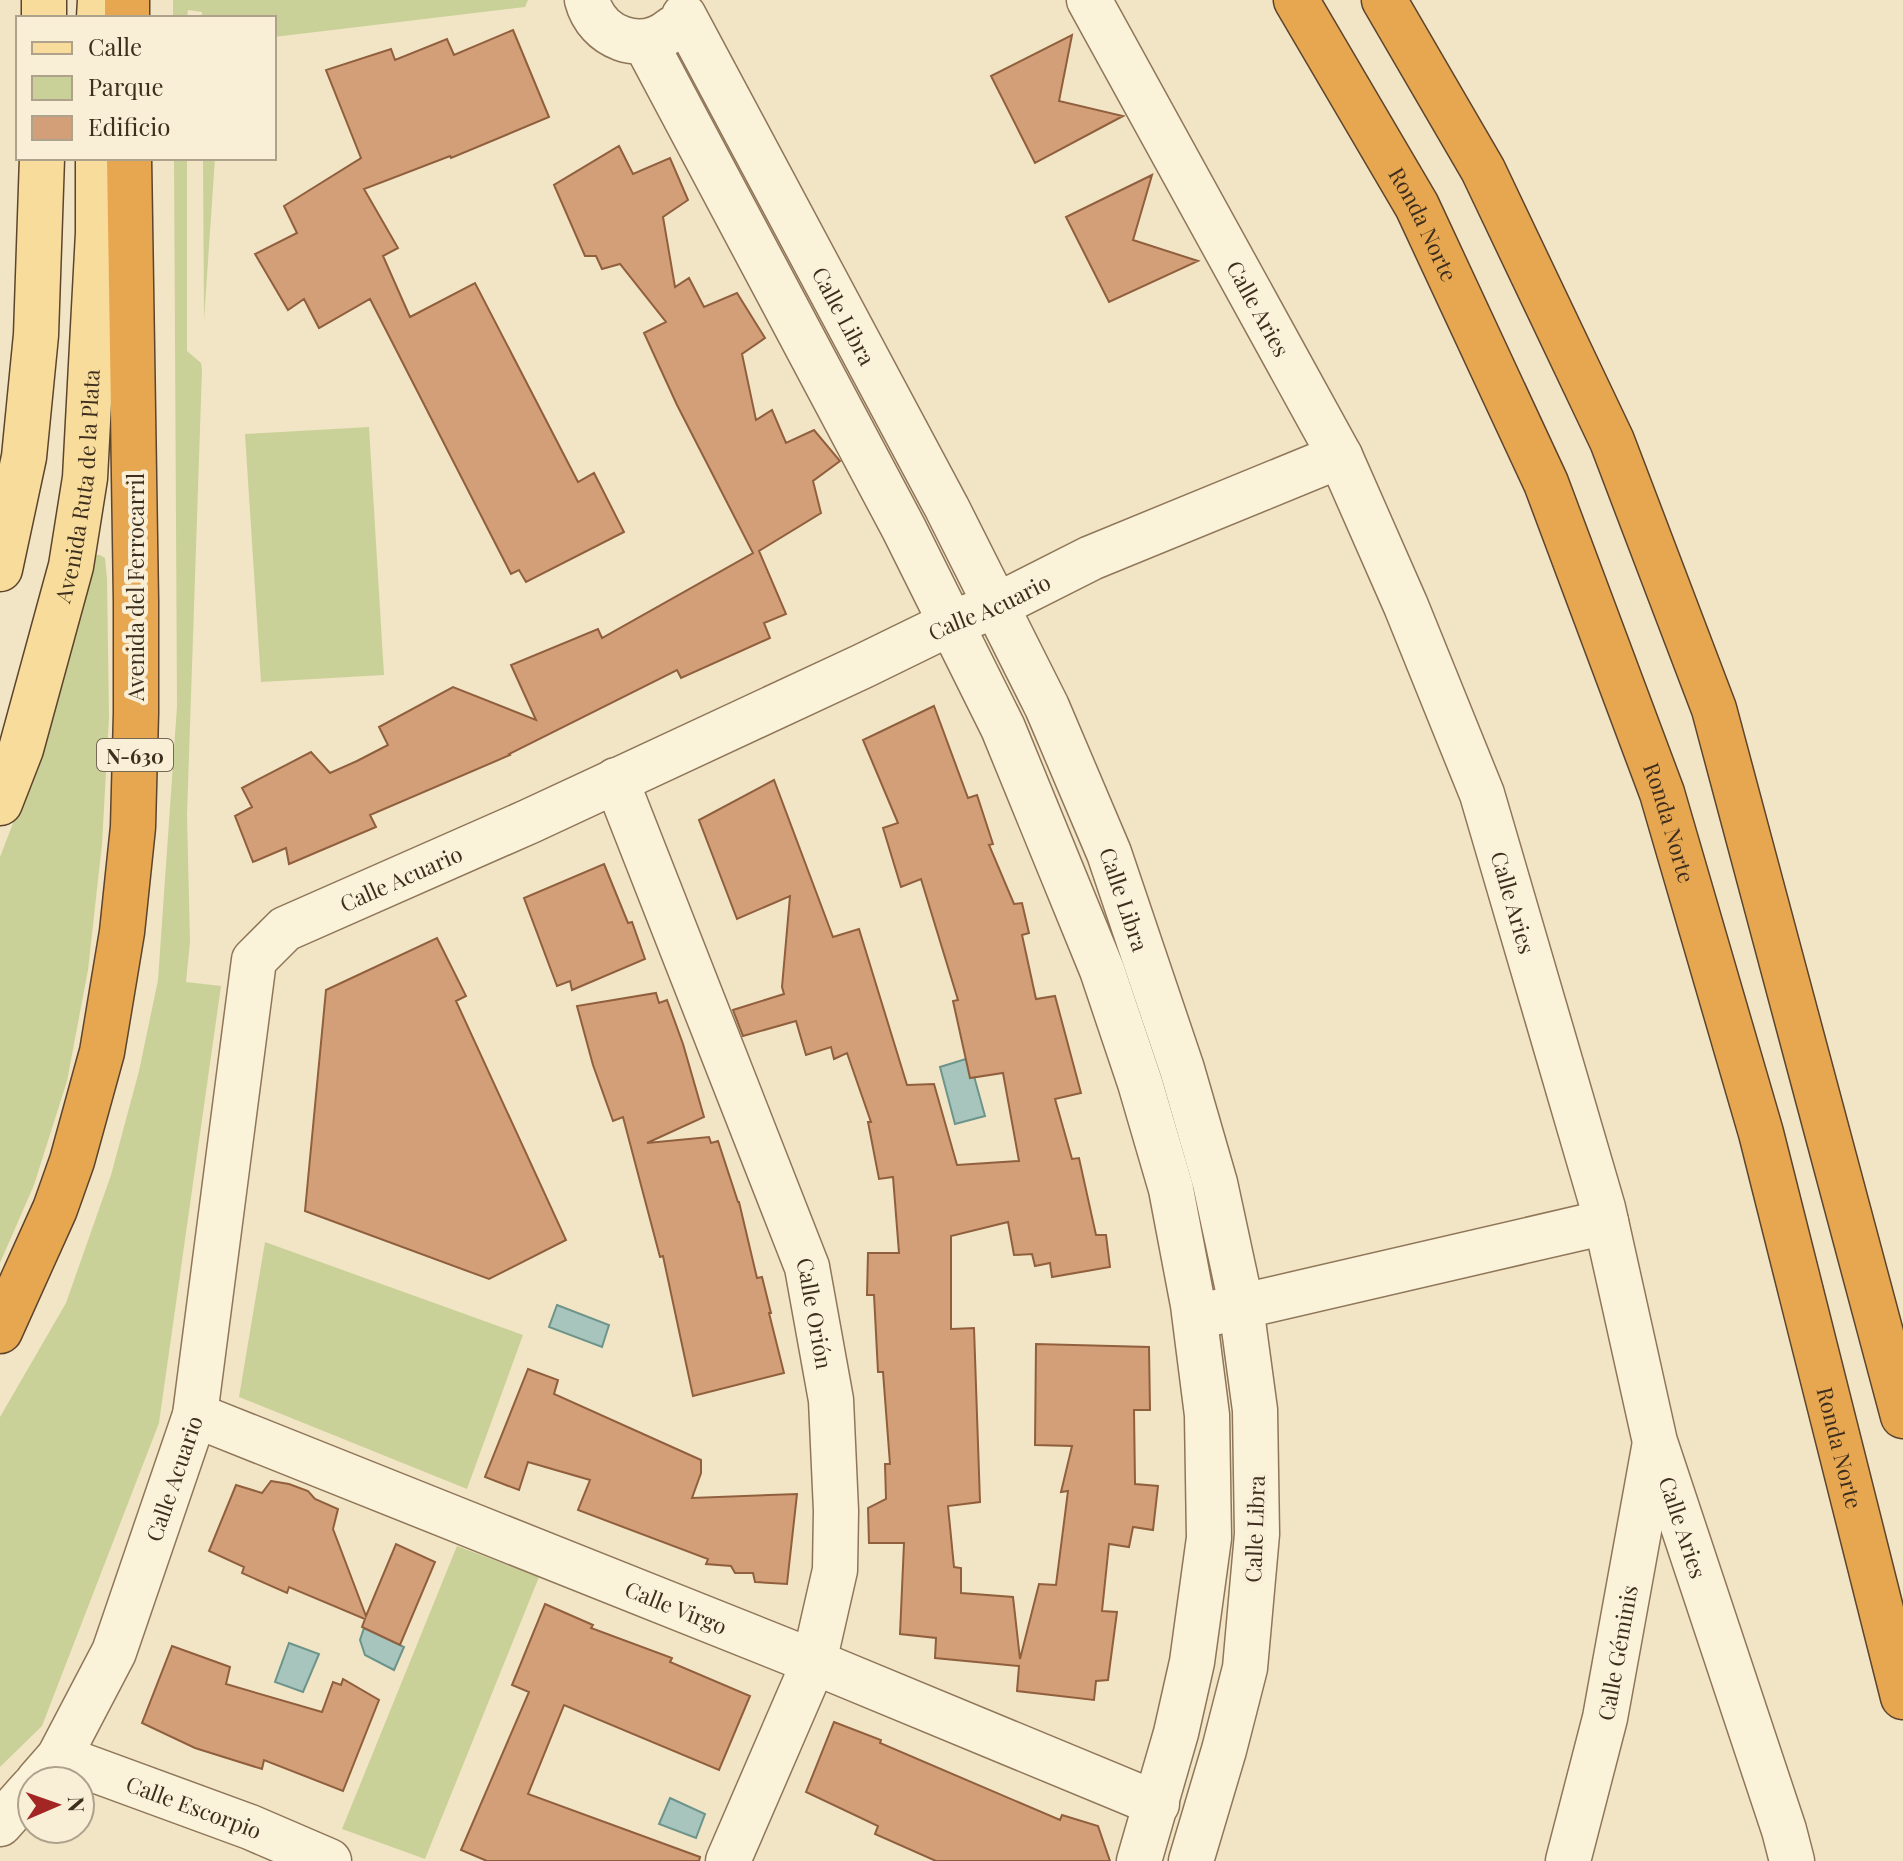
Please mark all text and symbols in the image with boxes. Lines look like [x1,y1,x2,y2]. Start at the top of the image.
legend [16,16,276,160]
text: Calle [88,30,142,62]
text: Parque [88,70,164,102]
text: Edificio [88,110,170,142]
street label: Ronda Norte [1382,161,1465,286]
street label: Calle Aries [1220,255,1297,362]
street label: Calle Libra [806,261,883,370]
street label: Avenida Ruta de la Plata [46,368,106,607]
street label: Avenida del Ferrocarril [120,473,150,702]
street label: Calle Acuario [923,566,1055,647]
road number: N-630 [97,739,173,771]
street label: Ronda Norte [1637,758,1702,886]
street label: Calle Acuario [335,838,467,918]
street label: Calle Libra [1093,843,1156,955]
street label: Calle Aries [1484,847,1543,957]
street label: Calle Orión [790,1253,840,1371]
street label: Ronda Norte [1810,1384,1870,1512]
street label: Calle Acuario [138,1411,209,1545]
street label: Calle Aries [1652,1472,1714,1582]
street label: Calle Libra [1237,1475,1271,1583]
street label: Calle Virgo [621,1573,732,1641]
street label: Calle Géminis [1590,1583,1644,1723]
north arrow [16,1765,96,1845]
street label: Calle Escorpio [122,1768,267,1845]
text: N [62,1796,92,1813]

